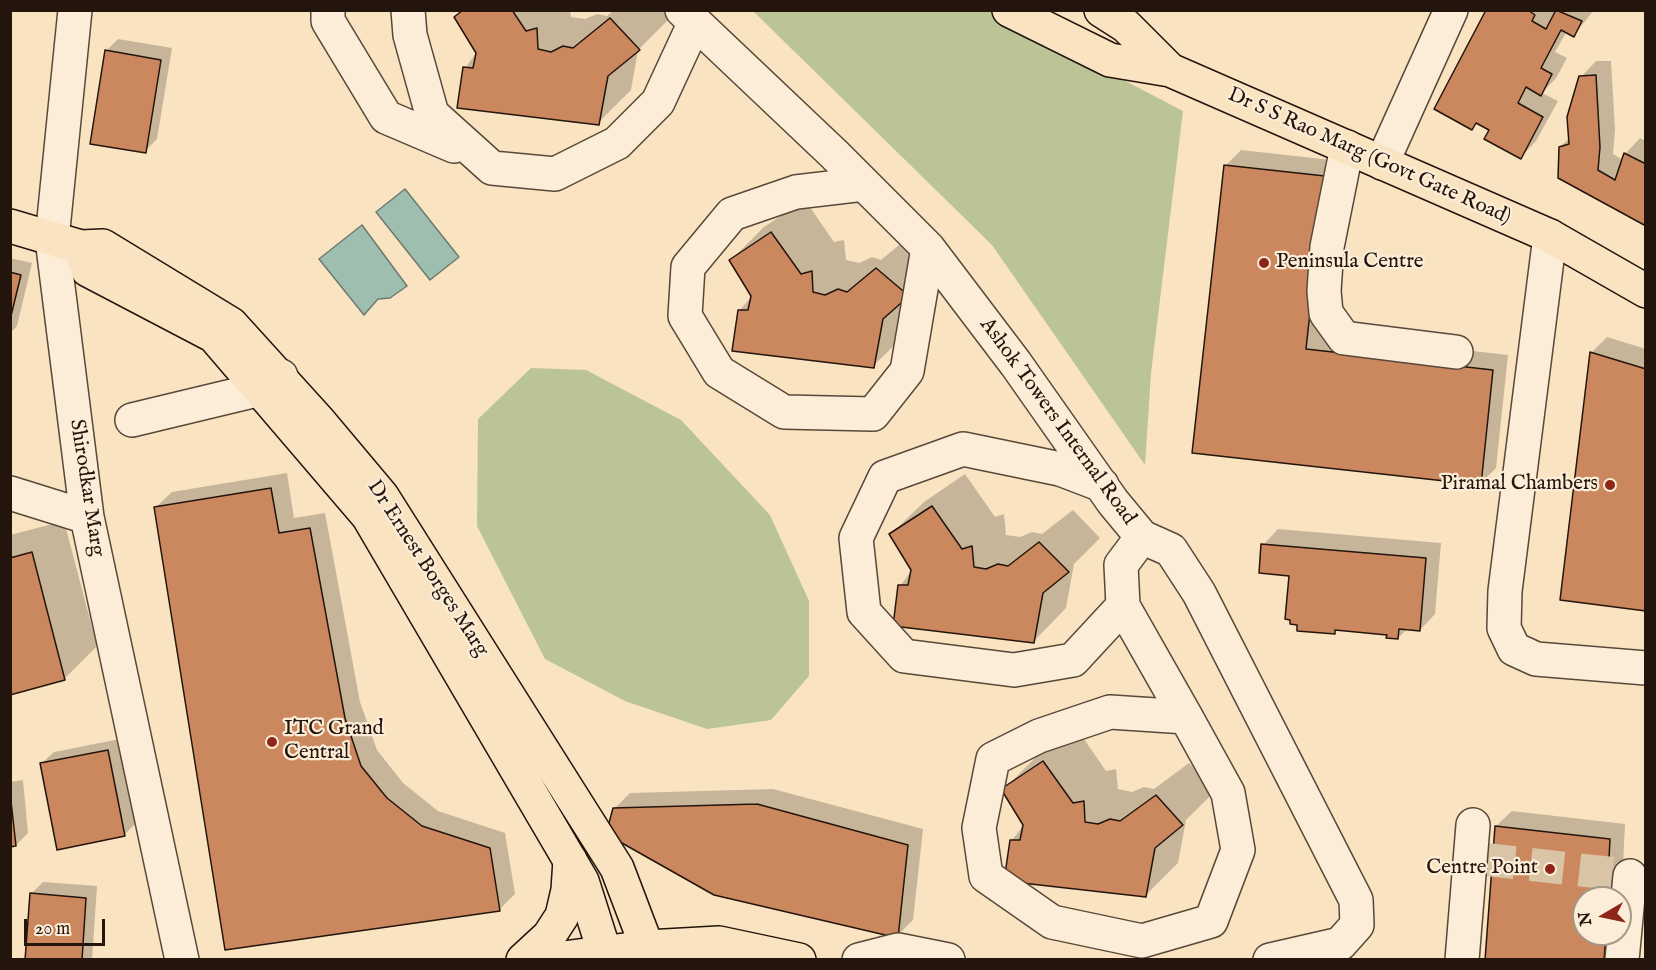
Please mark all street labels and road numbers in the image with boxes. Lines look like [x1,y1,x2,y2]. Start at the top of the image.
street label: Dr S S Rao Marg (Govt Gate Road) [1223,83,1515,231]
street label: Ashok Towers Internal Road [973,313,1141,531]
street label: Shirodkar Marg [63,418,109,558]
street label: Dr Ernest Borges Marg [361,476,493,662]

